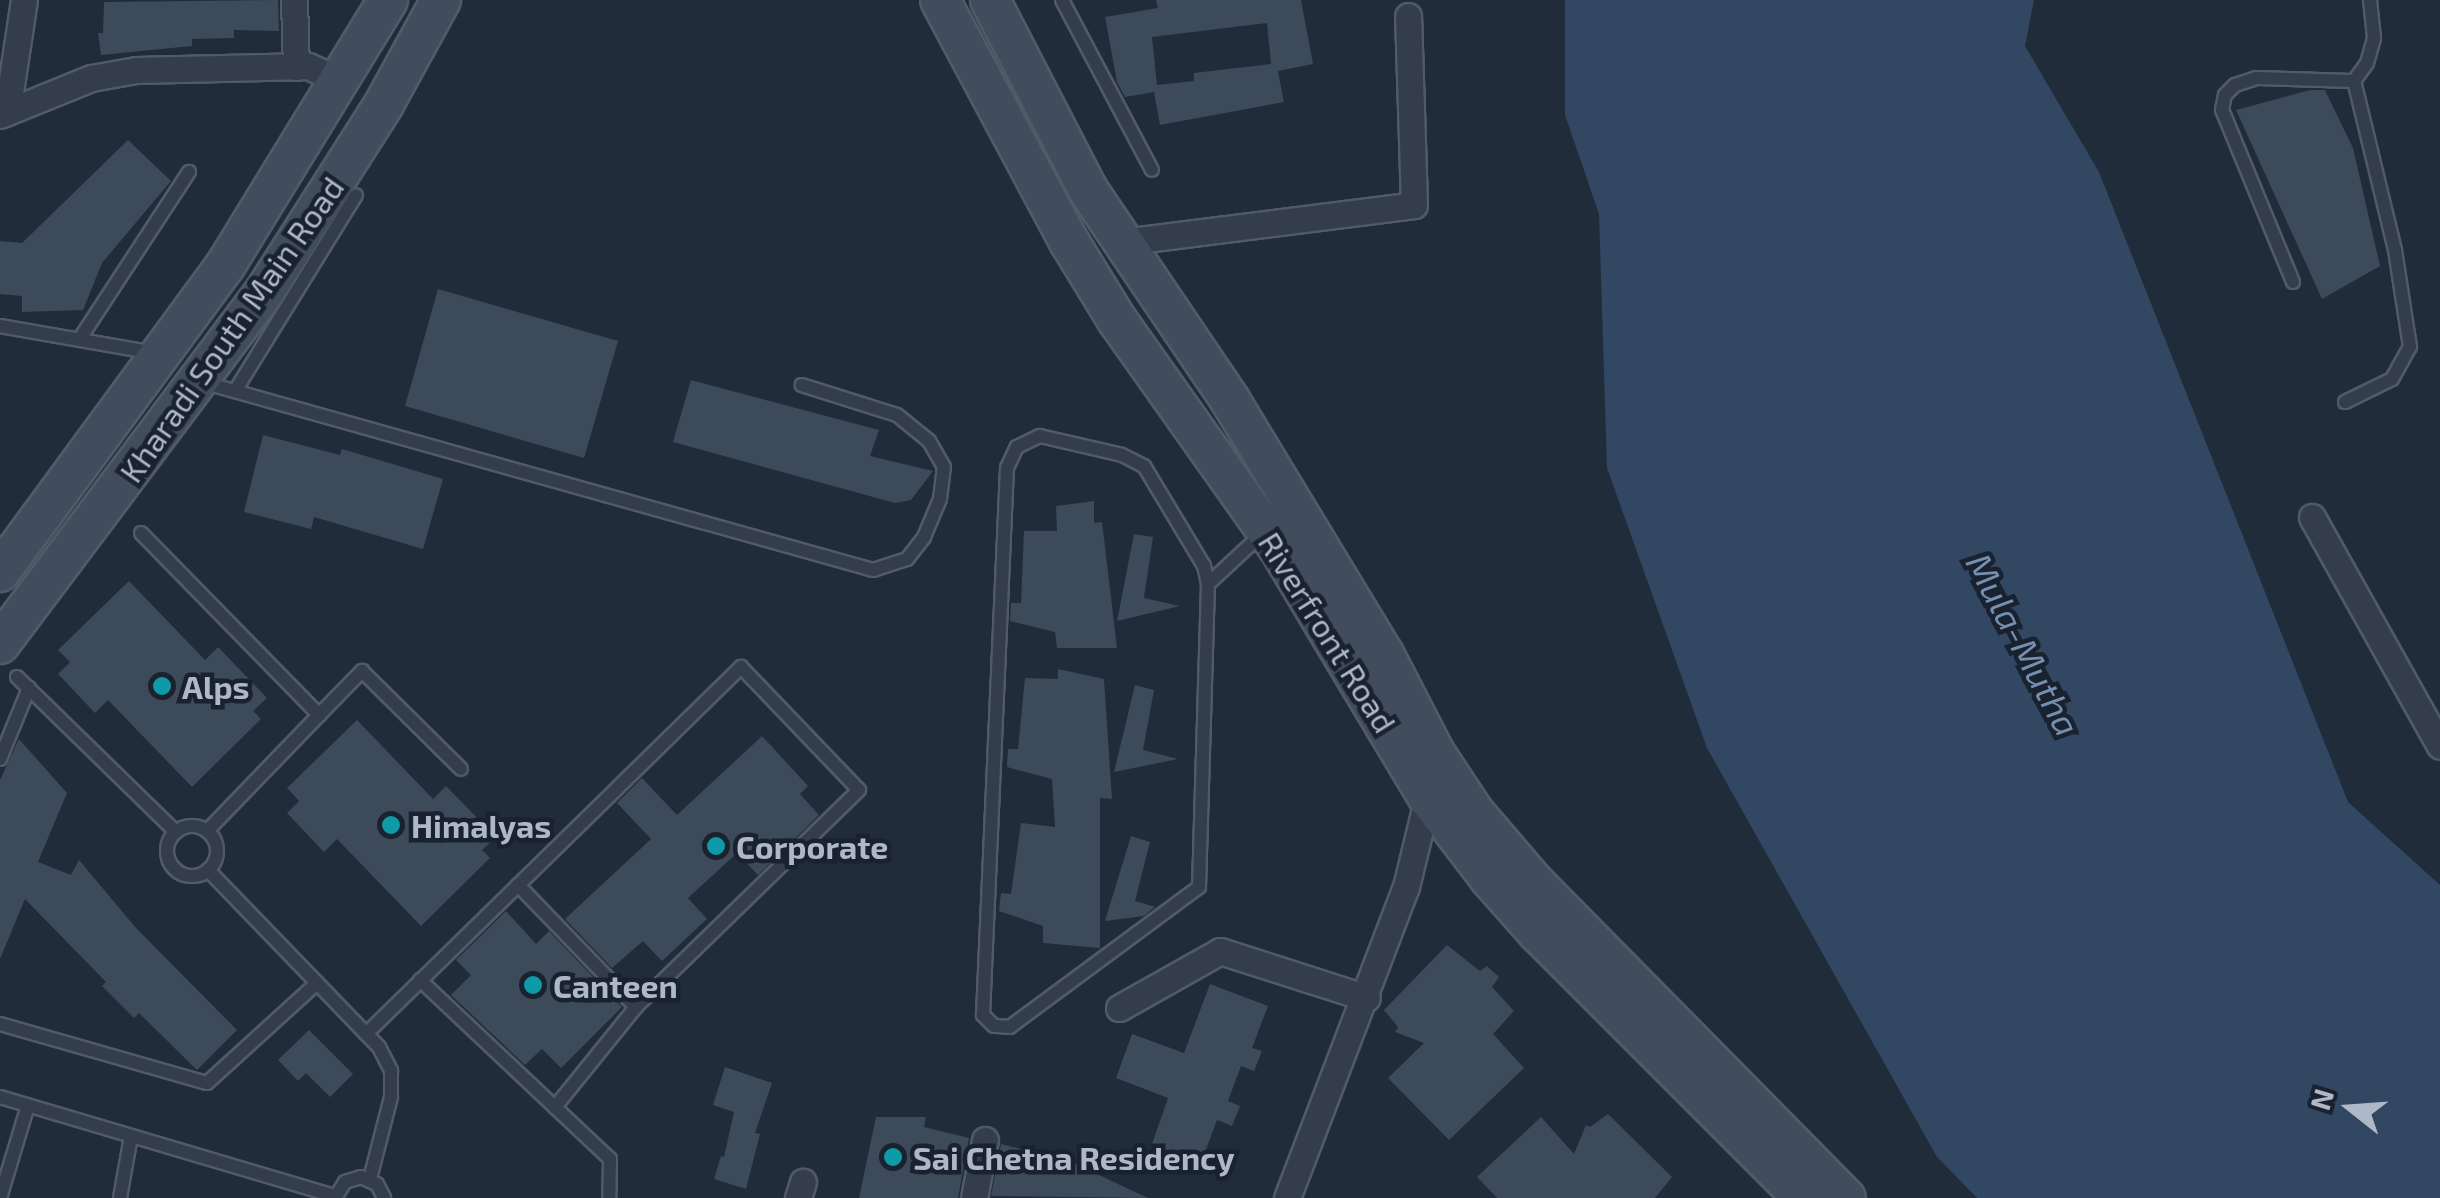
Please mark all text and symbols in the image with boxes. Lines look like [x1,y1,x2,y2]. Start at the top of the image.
street label: Kharadi South Main Road [111,169,351,489]
street label: Riverfront Road [1251,525,1405,739]
water label: Mula-Mutha [1958,546,2090,742]
place label: Alps [182,667,250,705]
marker: Alps [151,675,173,697]
place label: Himalyas [411,806,551,844]
marker: Himalyas [380,814,402,836]
place label: Corporate [736,827,888,865]
marker: Corporate [705,835,727,857]
place label: Canteen [553,966,678,1004]
marker: Canteen [522,974,544,996]
north arrow [2300,1058,2400,1158]
text: N [2302,1085,2341,1114]
place label: Sai Chetna Residency [913,1138,1235,1176]
marker: Sai Chetna Residency [882,1146,904,1168]

